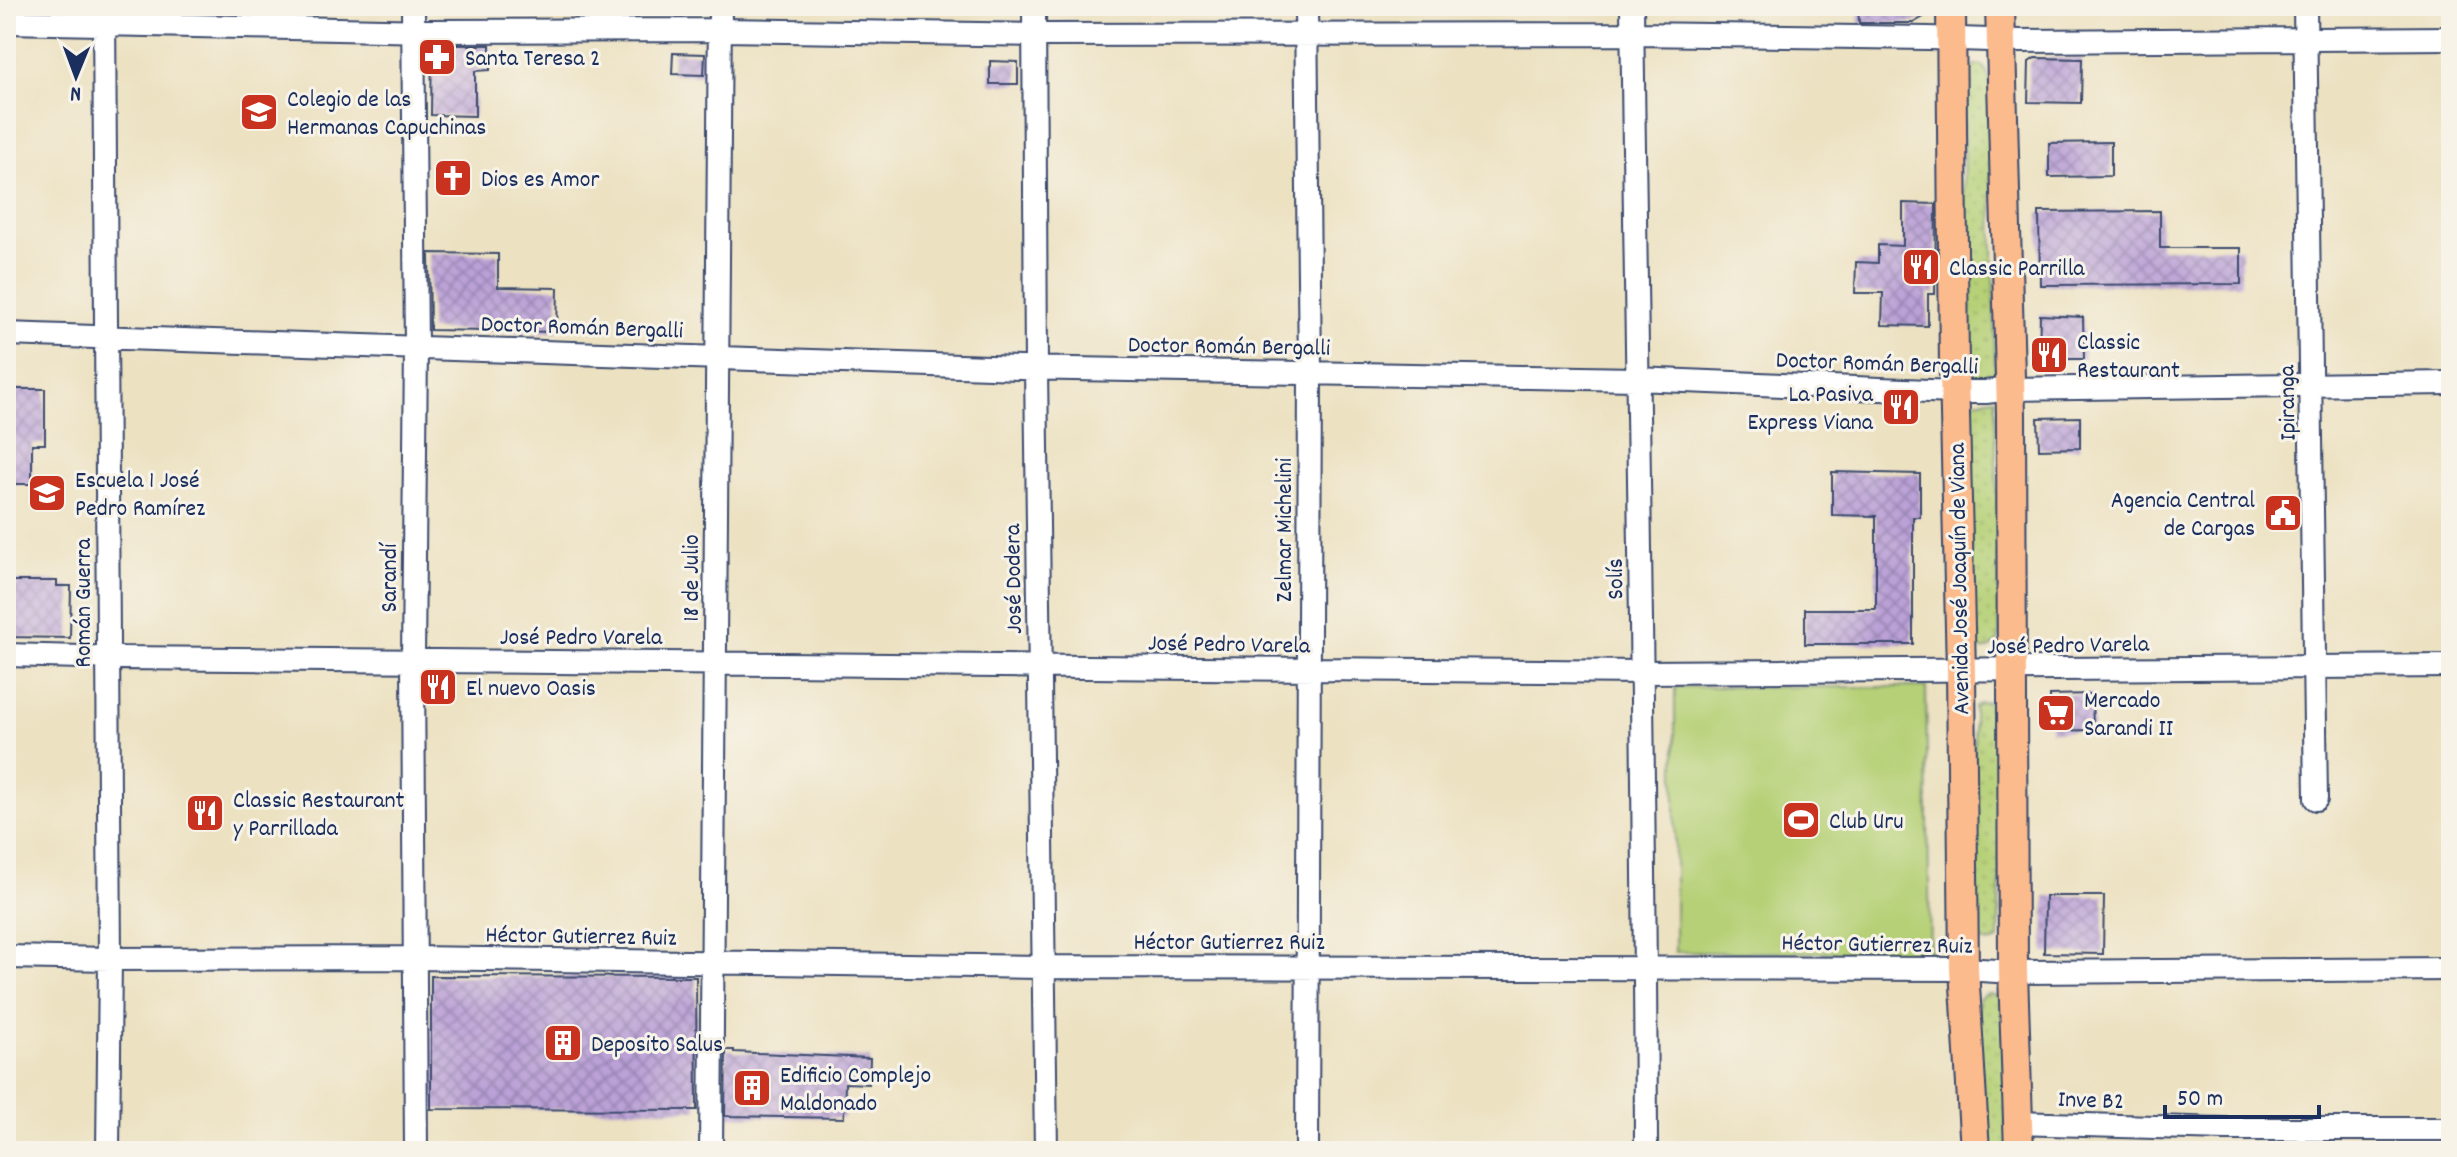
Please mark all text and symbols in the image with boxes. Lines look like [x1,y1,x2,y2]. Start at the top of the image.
north arrow [36,36,116,116]
pharmacy icon: Santa Teresa 2 [416,36,458,78]
place label: Santa Teresa 2 [465,43,601,77]
text: N [70,77,81,108]
place label: Colegio de las Hermanas Capuchinas [287,84,486,146]
school or university icon: Colegio de las Hermanas Capuchinas [238,91,280,133]
church icon: Dios es Amor [432,157,474,199]
place label: Dios es Amor [481,164,599,198]
restaurant icon: Classic Parrilla [1900,246,1942,288]
place label: Classic Parrilla [1949,253,2085,287]
street label: Doctor Román Bergalli [480,308,684,350]
place label: Classic Restaurant [2077,327,2180,389]
street label: Doctor Román Bergalli [1127,329,1330,367]
restaurant icon: Classic Restaurant [2028,334,2070,376]
street label: Doctor Román Bergalli [1775,344,1979,386]
street label: Ipiranga [2271,364,2307,441]
place label: La Pasiva Express Viana [1747,379,1874,441]
restaurant icon: La Pasiva Express Viana [1880,386,1922,428]
street label: Avenida José Joaquín de Viana [1942,442,1980,715]
street label: Zelmar Michelini [1269,458,1303,602]
place label: Escuela 1 José Pedro Ramírez [75,465,205,527]
school or university icon: Escuela 1 José Pedro Ramírez [26,472,68,514]
place label: Agencia Central de Cargas [2111,485,2255,547]
public building icon: Agencia Central de Cargas [2262,492,2304,534]
street label: José Dodera [997,523,1033,634]
street label: 18 de Julio [676,534,710,622]
street label: Román Guerra [68,538,102,668]
street label: Sarandí [374,542,408,612]
street label: Solís [1600,558,1634,600]
street label: José Pedro Varela [500,622,663,656]
street label: José Pedro Varela [1147,628,1311,664]
street label: José Pedro Varela [1987,629,2150,665]
restaurant icon: El nuevo Oasis [417,666,459,708]
place label: El nuevo Oasis [466,673,596,707]
place label: Mercado Sarandi II [2084,685,2174,747]
supermarket icon: Mercado Sarandi II [2035,692,2077,734]
place label: Classic Restaurant y Parrillada [233,785,405,847]
restaurant icon: Classic Restaurant y Parrillada [184,792,226,834]
sports icon: Club Uru [1780,799,1822,841]
place label: Club Uru [1829,806,1904,840]
street label: Héctor Gutierrez Ruiz [485,919,677,957]
street label: Héctor Gutierrez Ruiz [1133,927,1325,961]
street label: Héctor Gutierrez Ruiz [1781,927,1973,965]
building icon: Deposito Salus [542,1022,584,1064]
place label: Deposito Salus [591,1029,723,1063]
place label: Edificio Complejo Maldonado [780,1060,931,1122]
building icon: Edificio Complejo Maldonado [731,1067,773,1109]
scale bar [2165,1069,2319,1119]
text: 50 m [2177,1083,2223,1117]
street label: Inve B2 [2057,1084,2125,1120]

